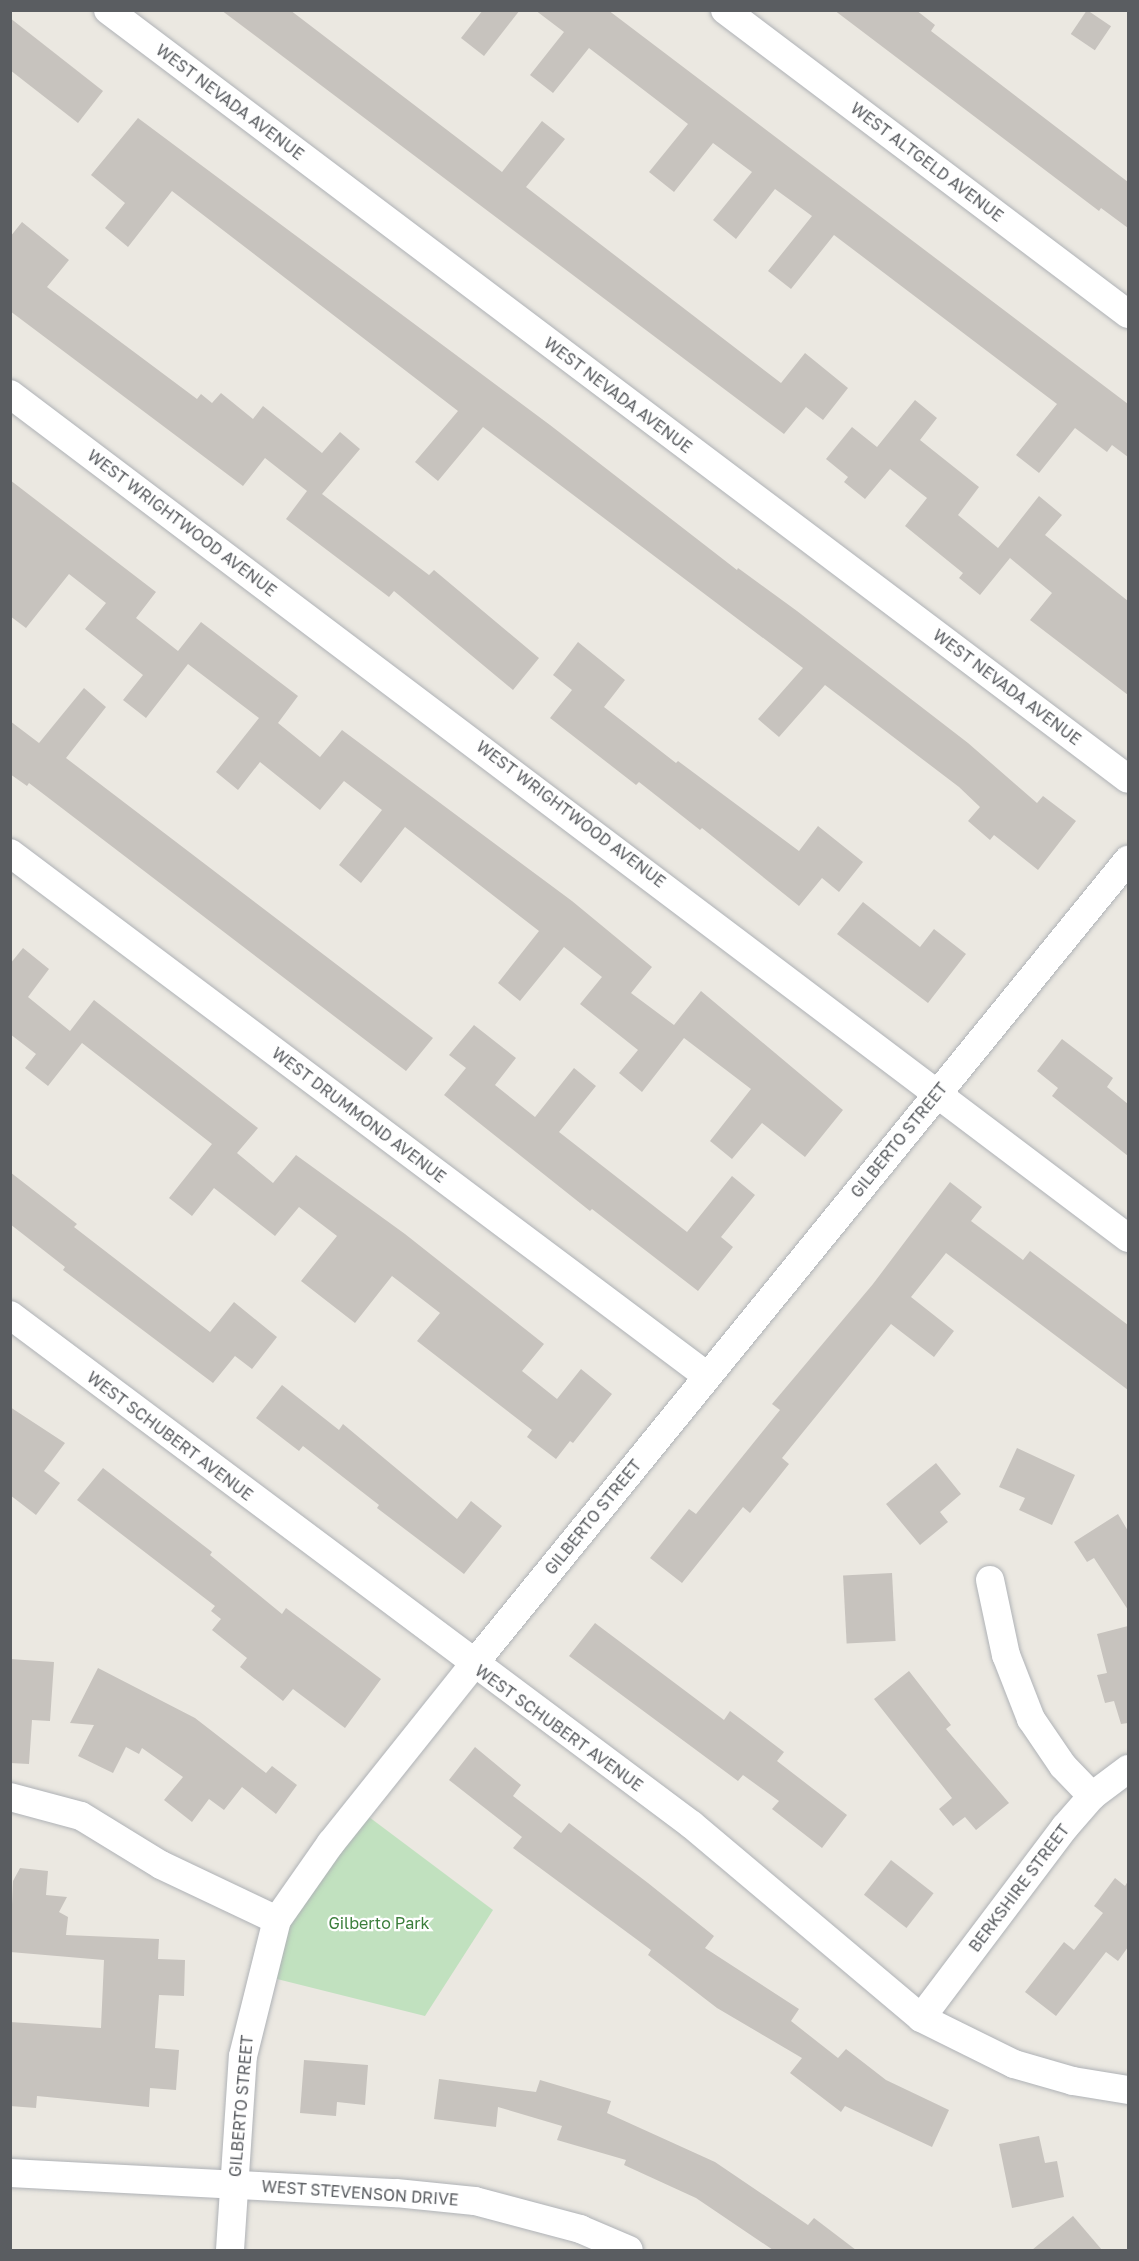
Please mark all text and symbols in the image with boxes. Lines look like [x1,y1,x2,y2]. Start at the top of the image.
street label: WEST NEVADA AVENUE [152,40,308,164]
street label: WEST ALTGELD AVENUE [847,98,1007,226]
street label: WEST NEVADA AVENUE [540,333,696,457]
street label: WEST WRIGHTWOOD AVENUE [84,446,280,600]
street label: WEST NEVADA AVENUE [929,625,1085,749]
street label: WEST WRIGHTWOOD AVENUE [473,737,669,891]
street label: WEST DRUMMOND AVENUE [268,1043,450,1187]
street label: GILBERTO STREET [847,1079,951,1201]
street label: WEST SCHUBERT AVENUE [83,1367,257,1505]
street label: GILBERTO STREET [541,1456,645,1578]
street label: WEST SCHUBERT AVENUE [471,1661,647,1795]
street label: BERKSHIRE STREET [965,1820,1073,1956]
park label: Gilberto Park [328,1913,430,1933]
street label: GILBERTO STREET [225,2034,257,2178]
street label: WEST STEVENSON DRIVE [261,2177,459,2209]

